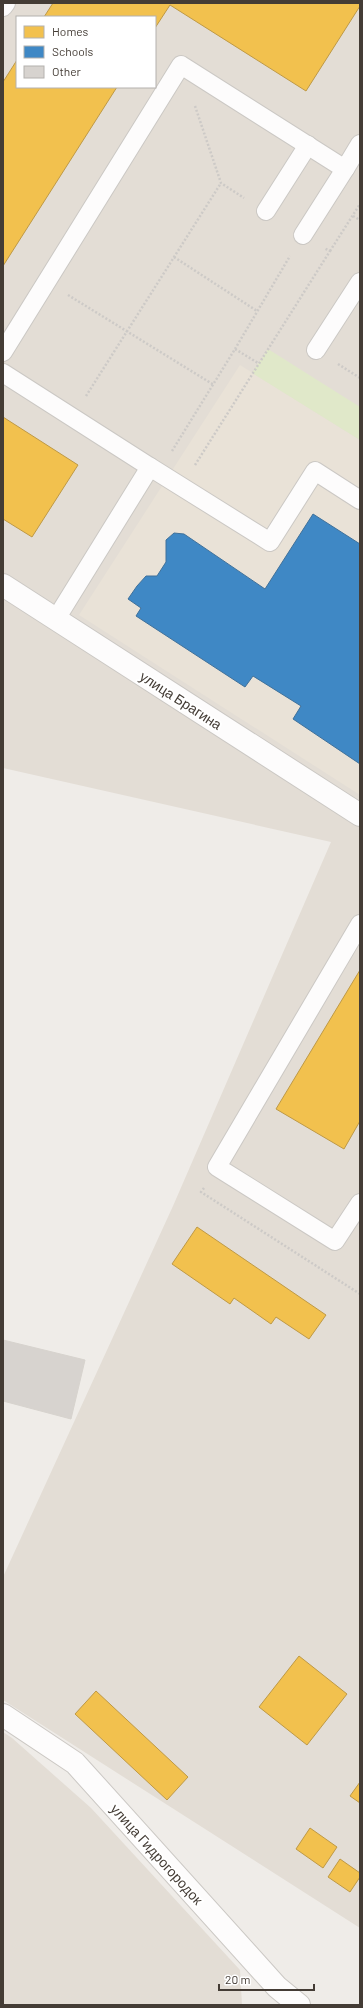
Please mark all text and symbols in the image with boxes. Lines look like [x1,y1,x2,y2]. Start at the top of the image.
legend [16,16,156,88]
text: Homes [52,24,89,38]
text: Schools [52,44,93,58]
text: Other [52,64,82,78]
street label: улица Брагина [137,667,225,733]
street label: улица Гидрогородок [107,1800,207,1908]
scale bar [219,1966,314,1992]
text: 20 m [225,1972,251,1986]

